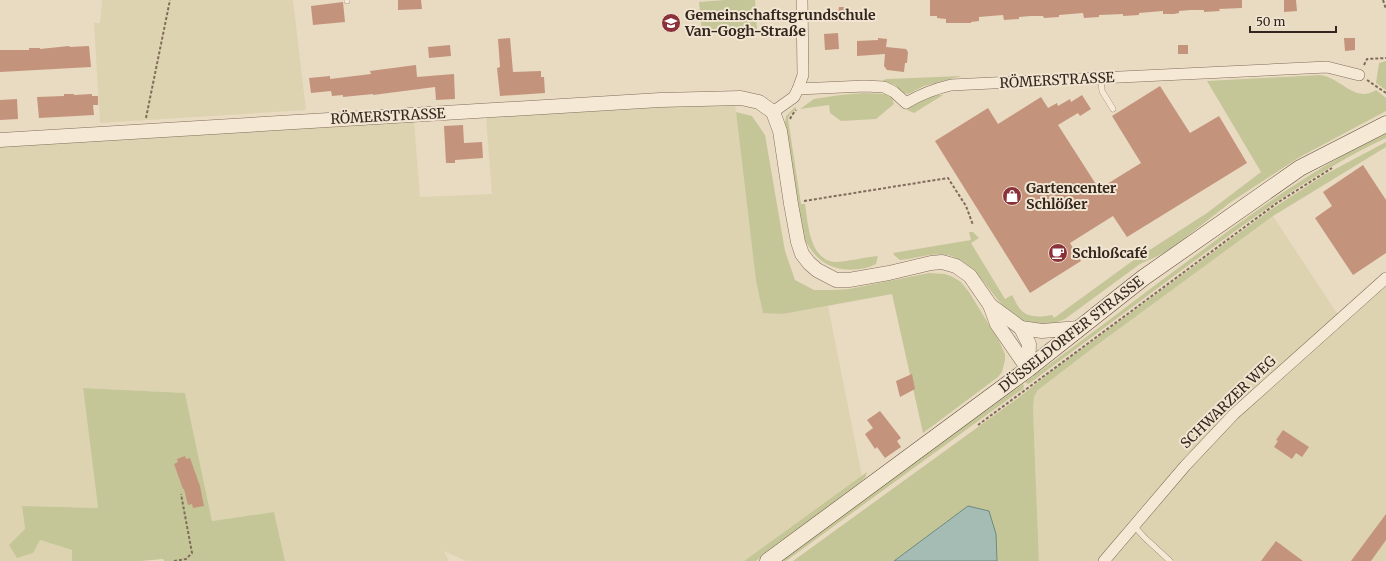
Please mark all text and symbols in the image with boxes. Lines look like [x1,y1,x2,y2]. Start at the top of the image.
place label: Gemeinschaftsgrundschule Van-Gogh-Straße [684,6,876,40]
scale bar [1250,8,1336,34]
school or university icon: Gemeinschaftsgrundschule Van-Gogh-Straße [660,12,682,34]
text: 50 m [1256,14,1285,29]
street label: RÖMERSTRASSE [999,68,1115,92]
street label: RÖMERSTRASSE [330,104,446,128]
place label: Gartencenter Schlößer [1026,179,1117,213]
shop icon: Gartencenter Schlößer [1001,185,1023,207]
cafe icon: Schloßcafé [1047,242,1069,264]
place label: Schloßcafé [1072,244,1148,262]
street label: DÜSSELDORFER STRASSE [995,272,1147,396]
street label: SCHWARZER WEG [1177,352,1279,452]

